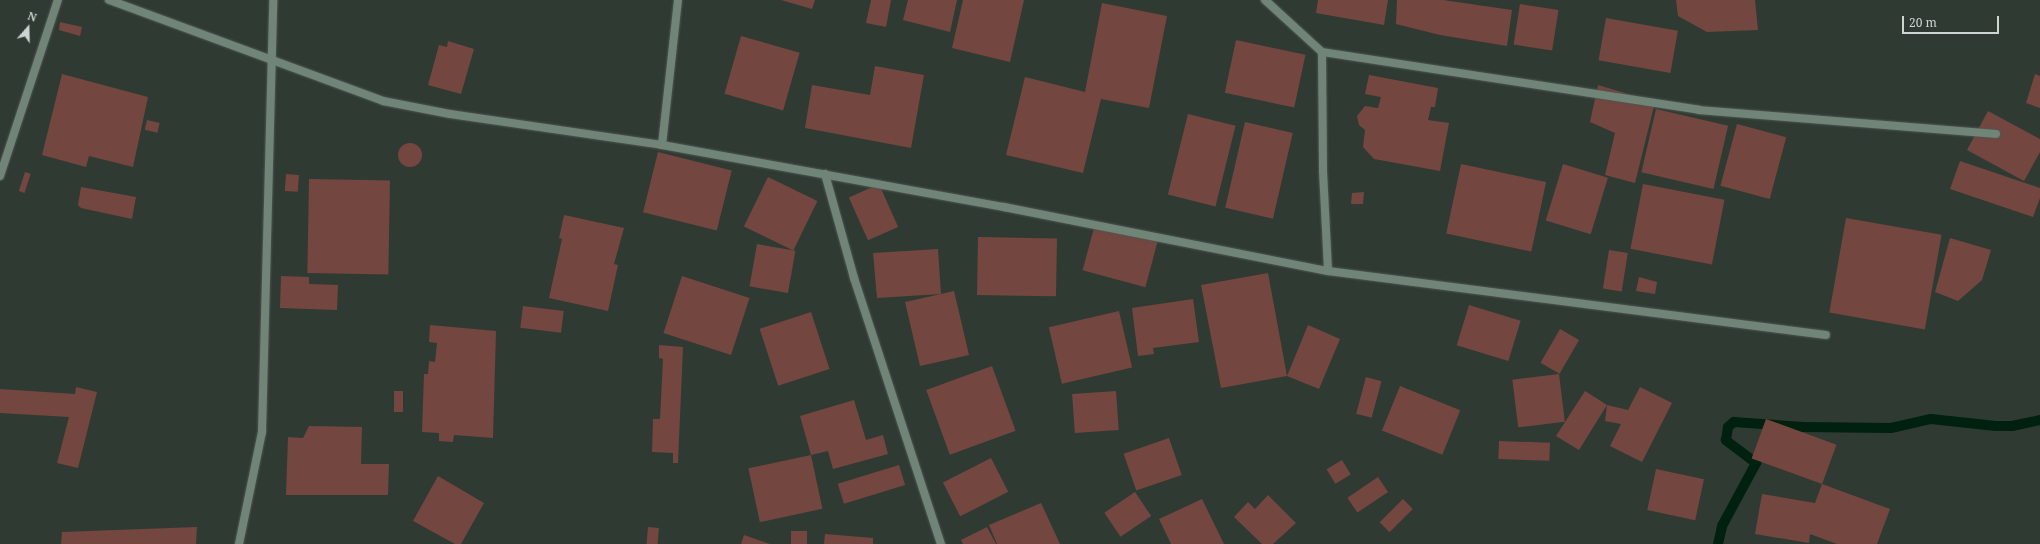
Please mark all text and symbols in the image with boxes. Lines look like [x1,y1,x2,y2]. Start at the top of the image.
north arrow [8,8,48,48]
text: N [26,8,39,25]
scale bar [1904,8,2001,34]
text: 20 m [1909,14,1937,31]

